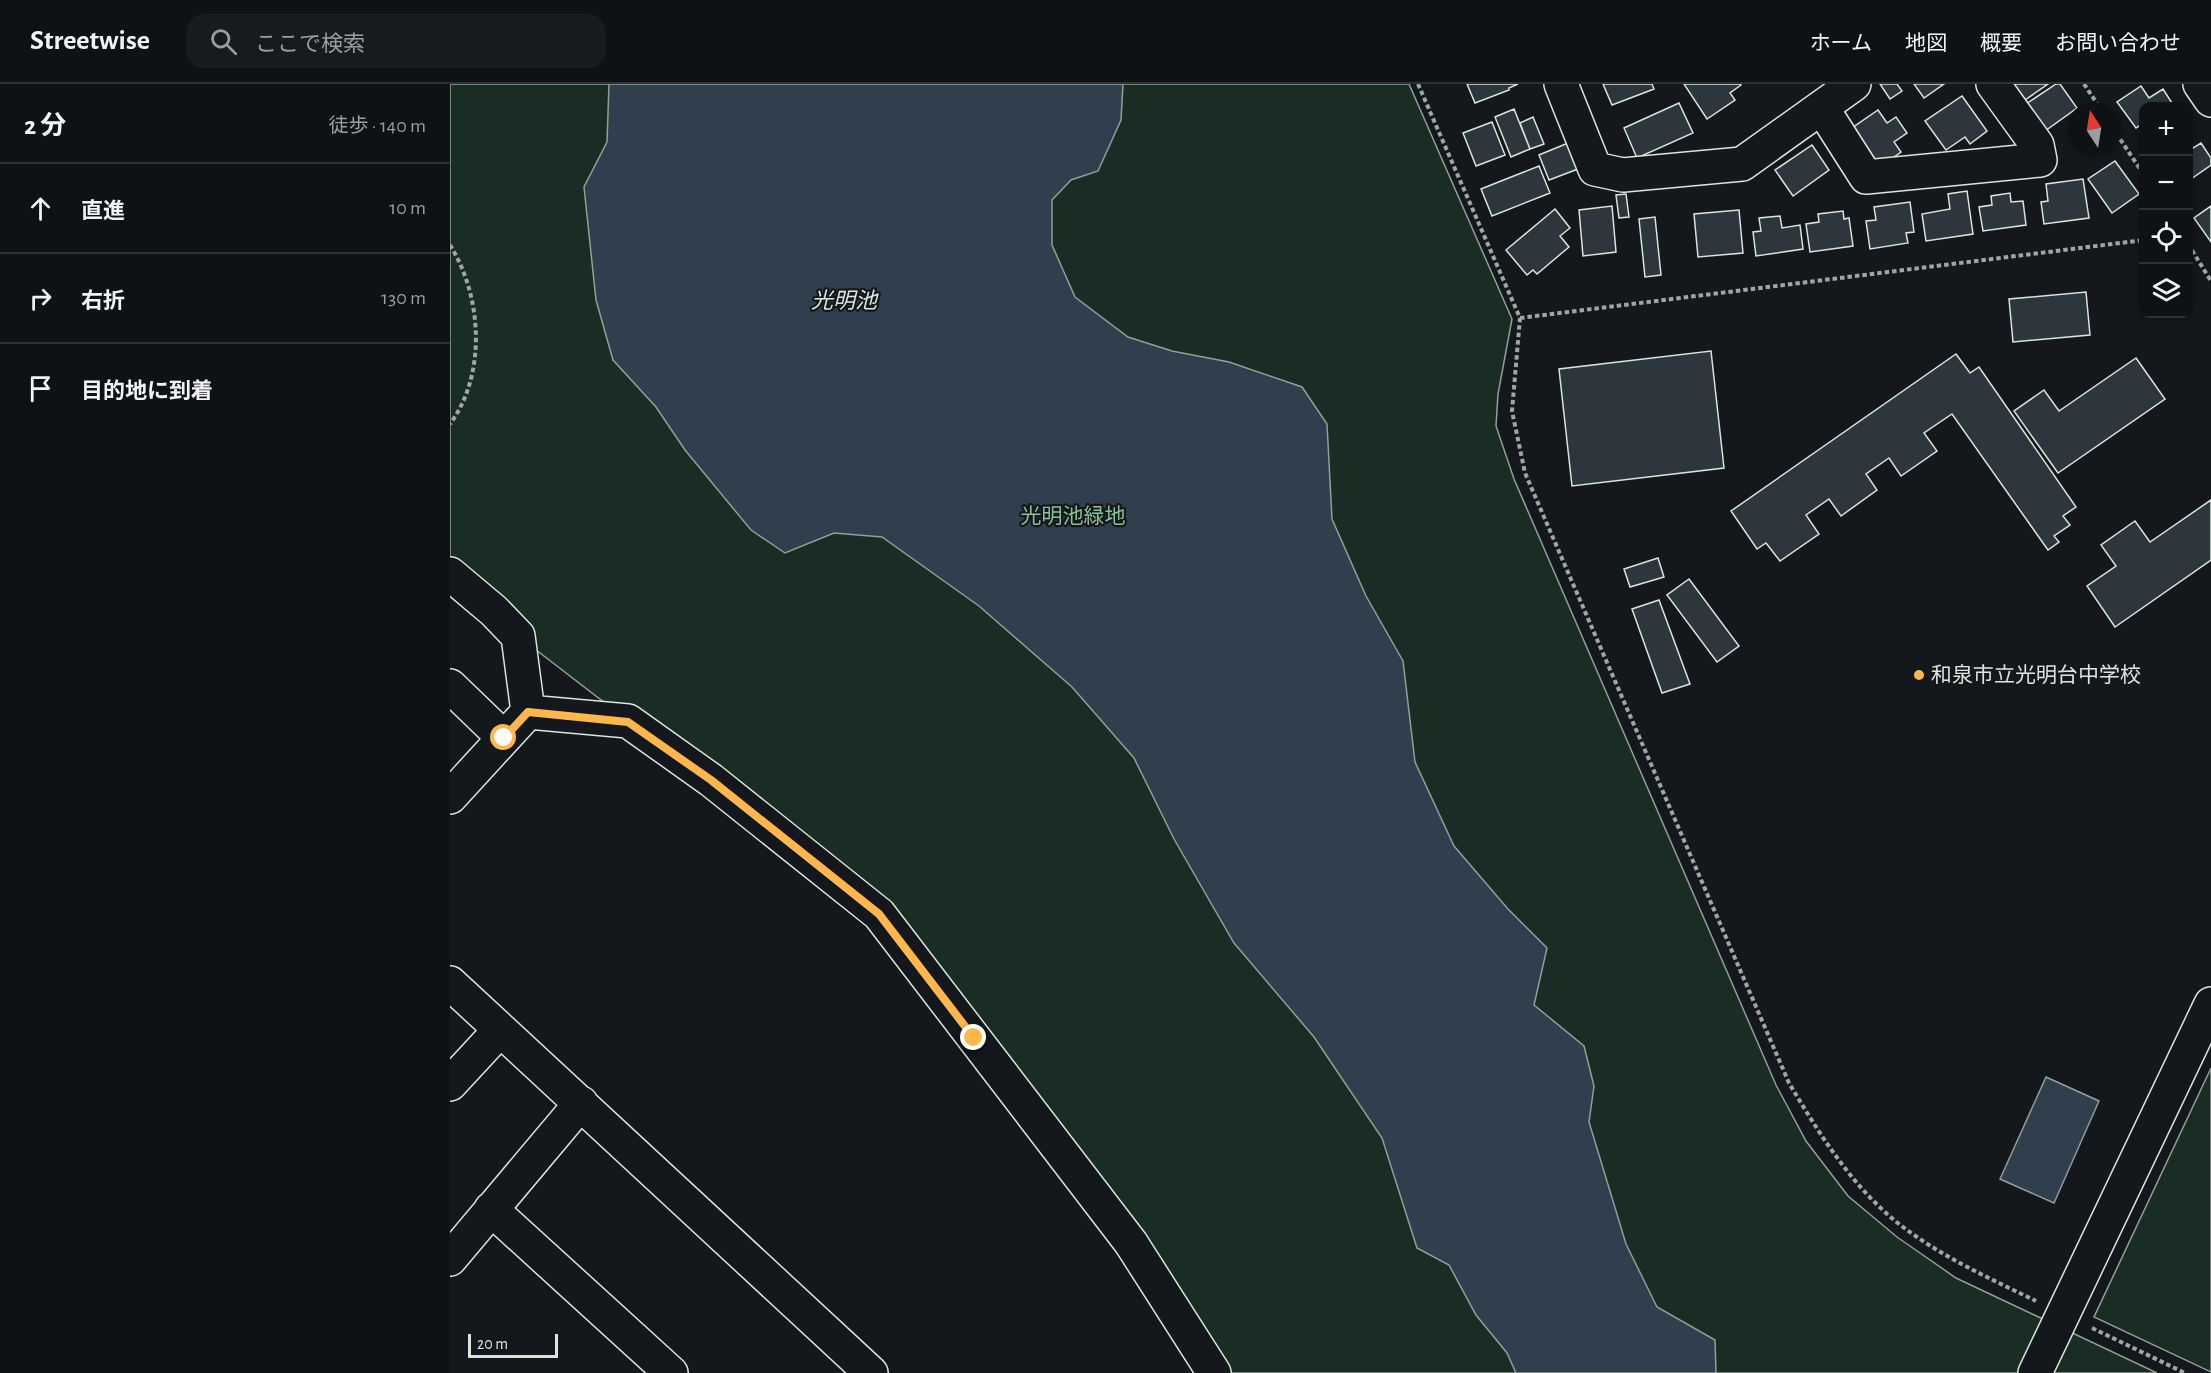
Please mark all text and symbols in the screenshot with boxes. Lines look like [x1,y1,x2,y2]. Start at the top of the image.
search box [186,14,606,68]
icon: search [207,25,240,58]
text: Streetwise [30,27,150,55]
text: ここで検索 [255,33,365,55]
text: ホーム [1810,33,1872,54]
text: 地図 [1905,33,1947,54]
text: 概要 [1980,33,2022,54]
text: お問い合わせ [2055,33,2181,54]
north arrow [2067,102,2121,156]
map controls [2139,102,2193,318]
button: + [2139,102,2193,156]
text: 2 分 [24,113,66,139]
text: 徒歩 · 140 m [328,116,426,136]
button: − [2139,156,2193,210]
icon: ahead [24,192,57,225]
text: 10 m [389,198,426,218]
text: 直進 [81,200,125,222]
button: locate [2139,210,2193,264]
button: layers [2139,264,2193,318]
icon: right [24,282,57,315]
text: 130 m [381,288,426,308]
water label: 光明池 [811,289,879,312]
text: 右折 [81,290,125,312]
icon: arrive [24,372,57,405]
text: 目的地に到着 [81,380,213,402]
park label: 光明池緑地 [1021,505,1126,527]
place label: 和泉市立光明台中学校 [1931,664,2141,686]
marker: 和泉市立光明台中学校 [1912,668,1926,682]
route start [490,724,516,750]
route end [960,1024,986,1050]
scale bar [468,1331,558,1358]
text: 20 m [477,1336,508,1352]

